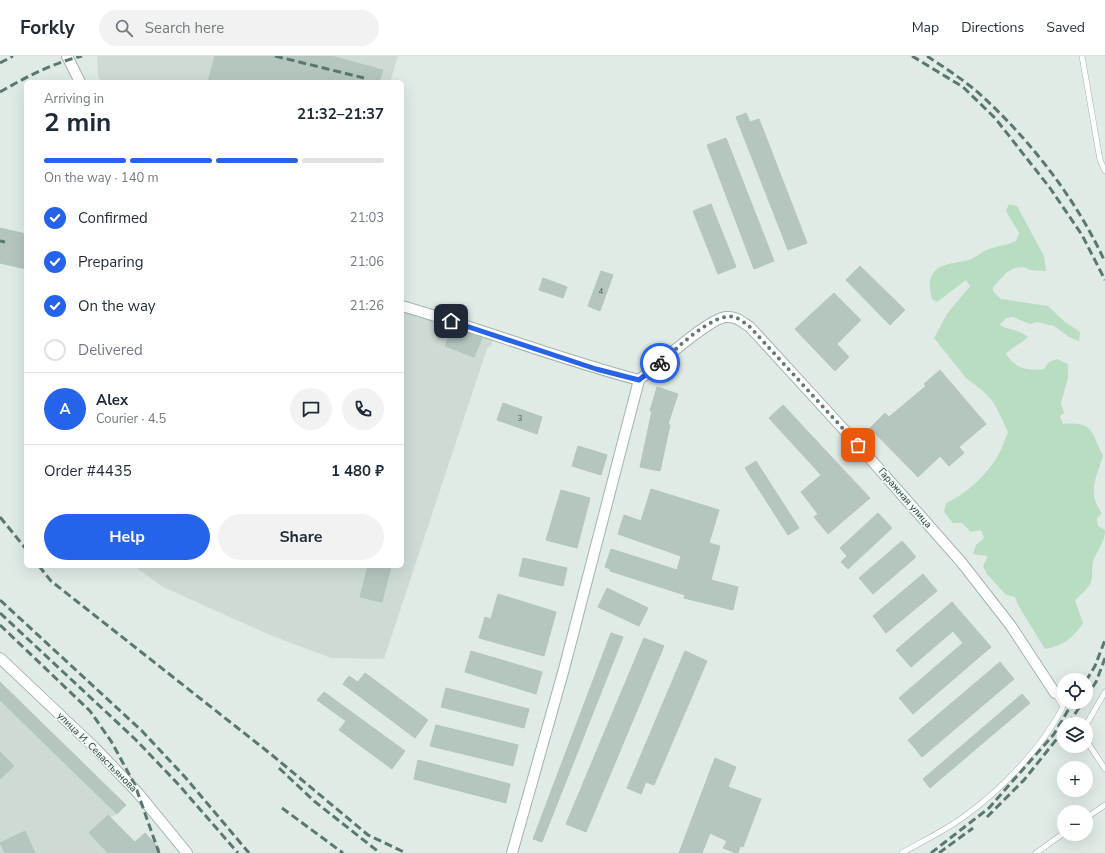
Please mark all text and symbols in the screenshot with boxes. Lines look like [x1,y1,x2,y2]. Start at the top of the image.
search box [99,10,379,46]
text: Forkly [20,15,75,41]
icon: search [113,17,135,39]
text: Search here [145,18,224,38]
text: Map [912,18,939,37]
text: Directions [961,18,1024,37]
text: Saved [1046,18,1085,37]
text: Arriving in [44,90,104,108]
text: 21:32–21:37 [297,104,384,124]
text: 2 min [44,105,111,140]
text: On the way · 140 m [44,169,159,187]
icon: check [44,207,66,229]
text: Confirmed [78,208,148,228]
text: 21:03 [350,209,384,227]
icon: check [44,251,66,273]
text: Preparing [78,252,143,272]
text: 21:06 [350,253,384,271]
house number: 4 [599,286,604,297]
icon: check [44,295,66,317]
text: On the way [78,296,156,316]
text: 21:26 [350,297,384,315]
pin [434,304,468,338]
icon: home [440,310,462,332]
text: Delivered [78,340,143,360]
courier [640,343,680,383]
icon: bike [649,352,671,374]
button: chat [290,388,332,430]
button: phone [342,388,384,430]
text: Alex [96,390,128,410]
text: A [59,399,71,419]
text: Courier · 4.5 [96,410,166,428]
house number: 3 [518,413,523,424]
pin [841,428,875,462]
icon: bag [847,434,869,456]
text: Order #4435 [44,461,132,481]
text: 1 480 ₽ [331,461,384,481]
street label: Гаражная улица [875,465,935,531]
button: Help [44,514,210,560]
button: Share [218,514,384,560]
map controls [1057,673,1093,841]
button: locate [1057,673,1093,709]
street label: улица И. Севастьянова [54,709,140,795]
button: layers [1057,717,1093,753]
button: + [1057,761,1093,797]
button: − [1057,805,1093,841]

